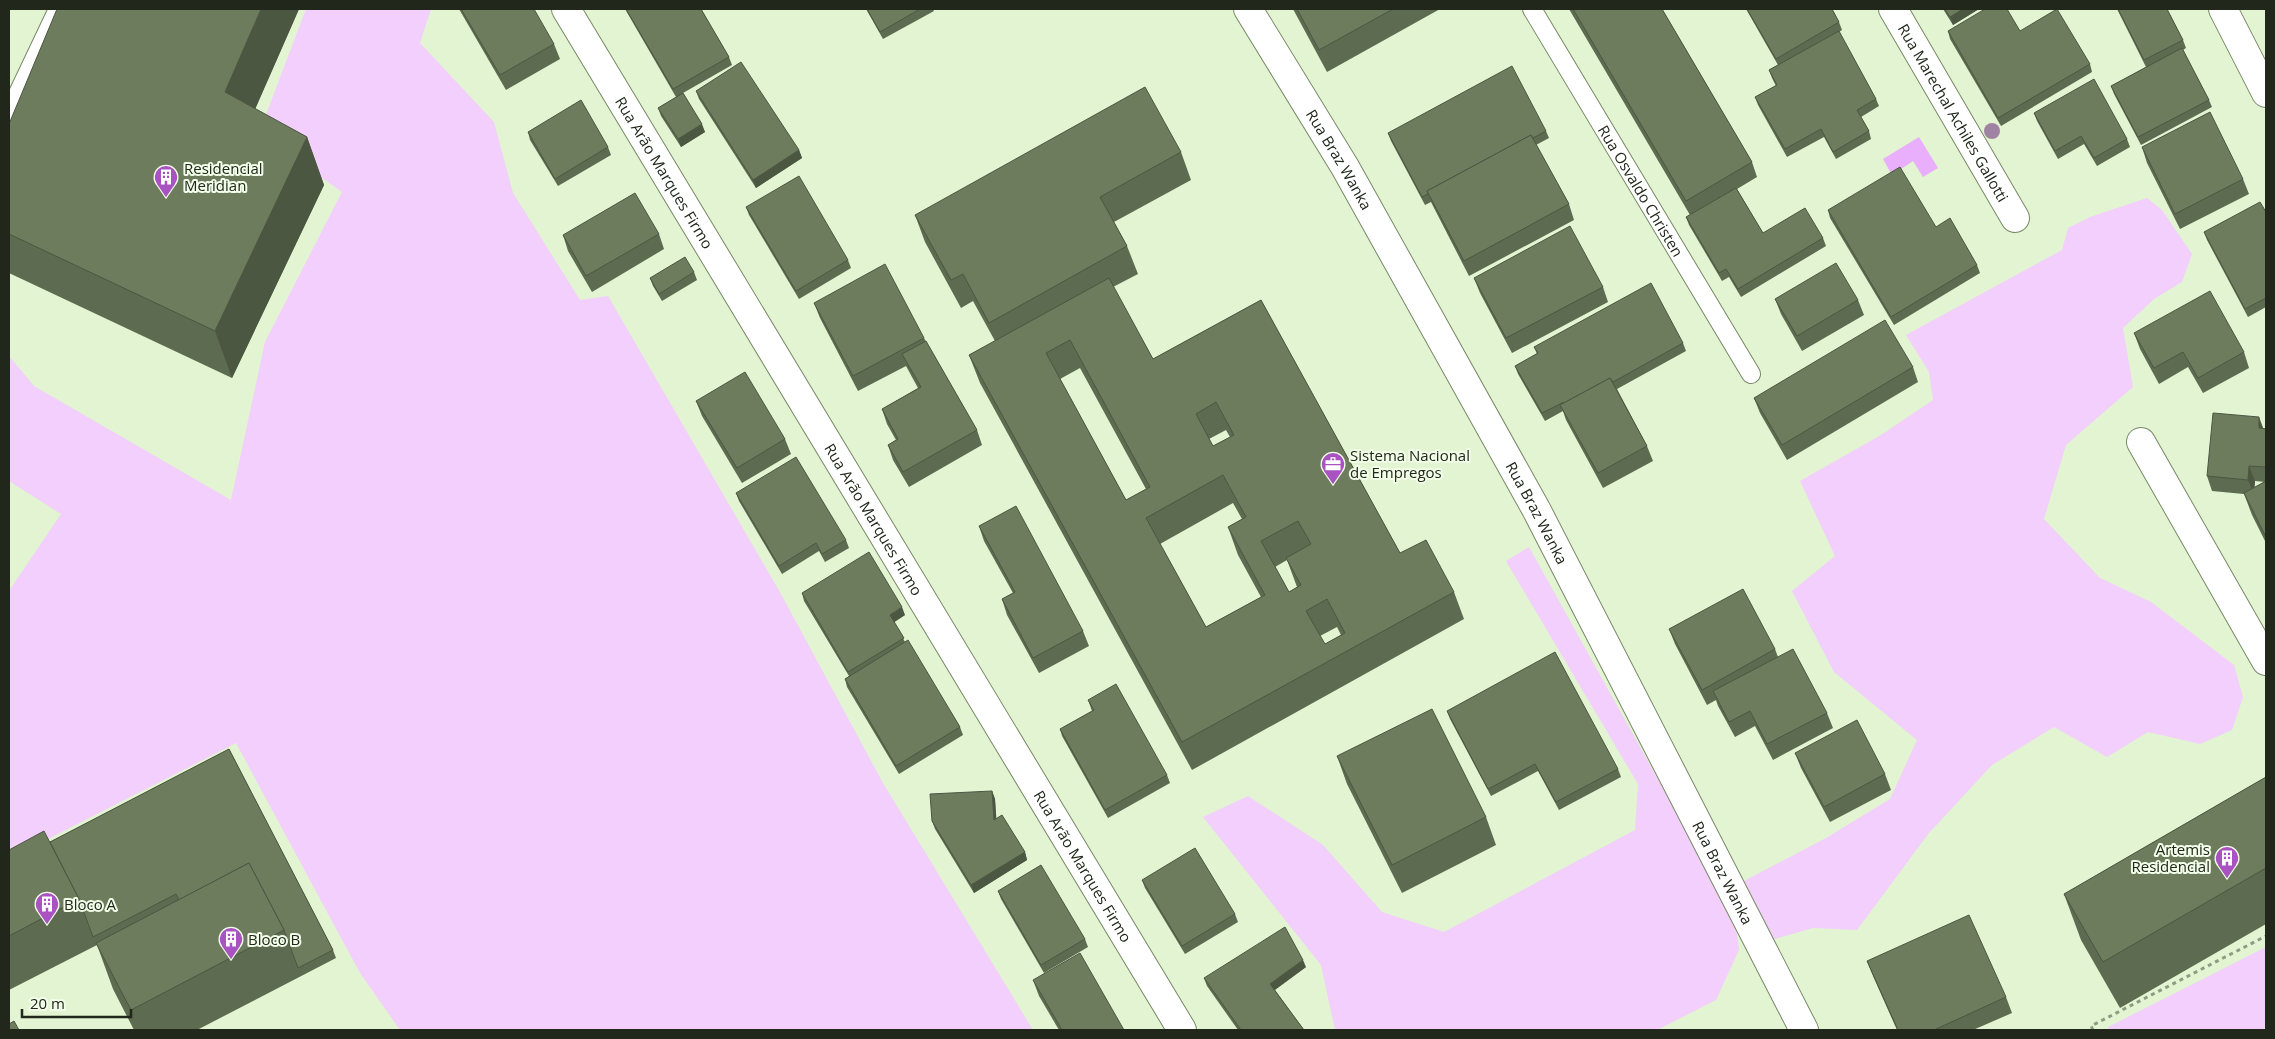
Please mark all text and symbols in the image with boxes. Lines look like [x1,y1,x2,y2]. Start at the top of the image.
street label: Rua Marechal Achiles Gallotti [1894,20,2013,205]
street label: Rua Arão Marques Firmo [611,93,718,252]
street label: Rua Braz Wanka [1302,105,1377,213]
street label: Rua Osvaldo Christen [1594,121,1688,260]
place label: Residencial Meridian [184,158,263,195]
building icon: Residencial Meridian [153,164,179,198]
street label: Rua Arão Marques Firmo [820,440,927,599]
place label: Sistema Nacional de Empregos [1350,445,1470,482]
office icon: Sistema Nacional de Empregos [1320,451,1346,485]
street label: Rua Braz Wanka [1501,458,1573,567]
street label: Rua Arão Marques Firmo [1030,786,1137,946]
street label: Rua Braz Wanka [1688,818,1758,928]
place label: Artemis Residencial [2131,839,2210,876]
building icon: Artemis Residencial [2214,845,2240,879]
building icon: Bloco A [34,891,60,925]
place label: Bloco A [64,894,117,914]
building icon: Bloco B [218,926,244,960]
place label: Bloco B [248,929,300,949]
scale bar [22,986,131,1018]
text: 20 m [30,993,65,1013]

